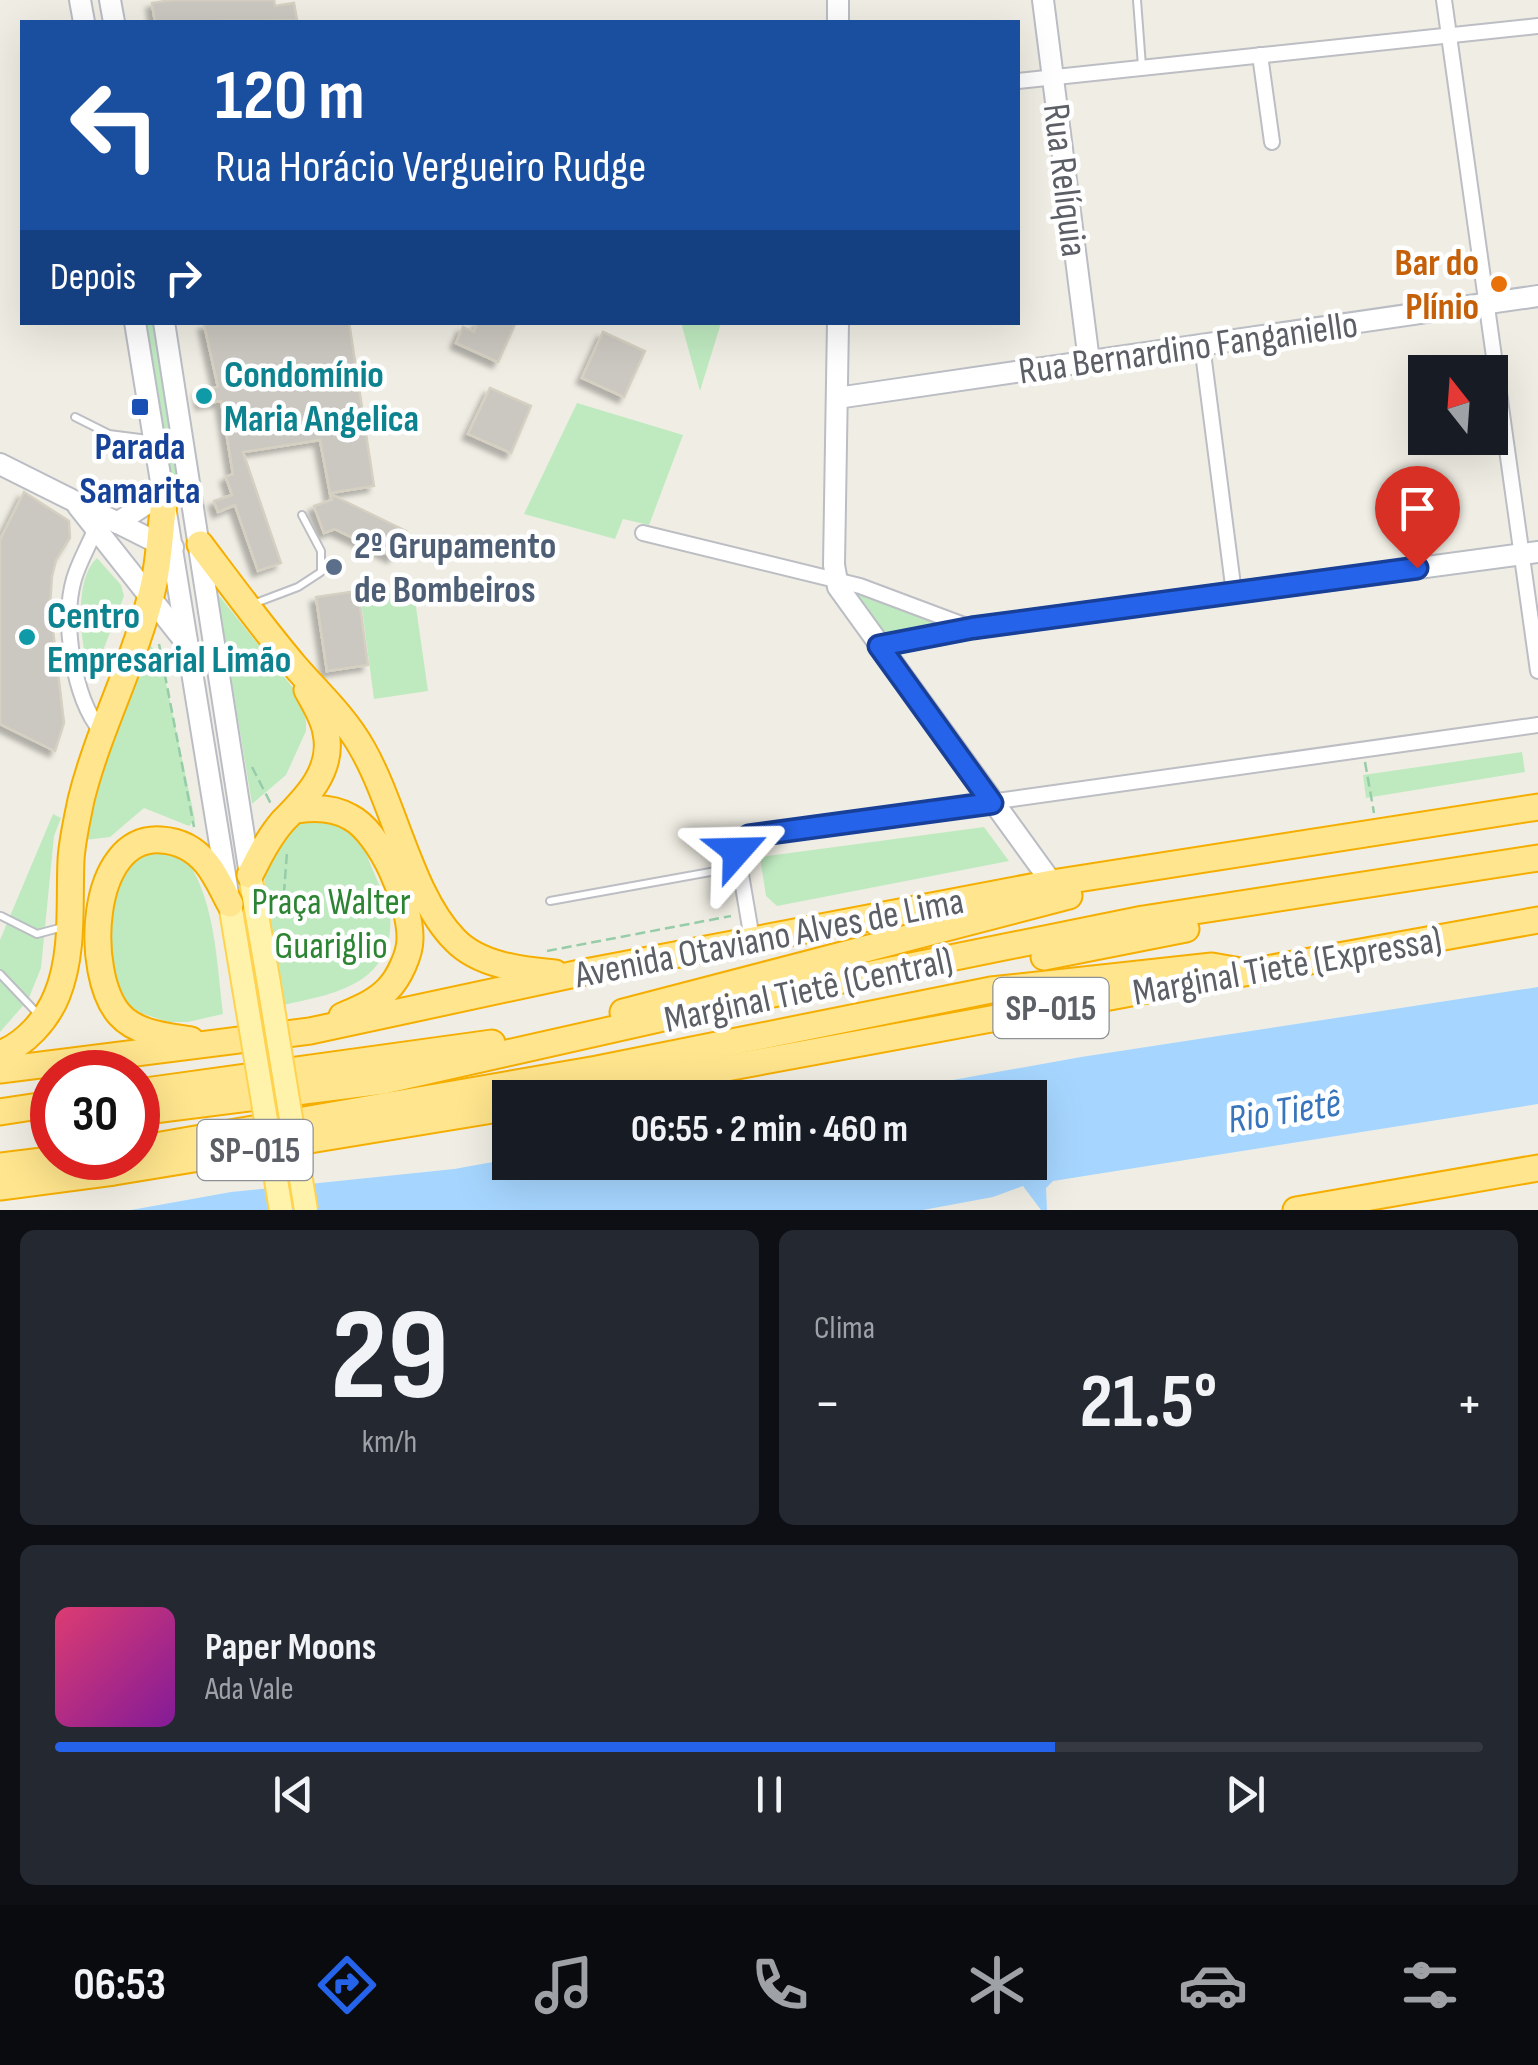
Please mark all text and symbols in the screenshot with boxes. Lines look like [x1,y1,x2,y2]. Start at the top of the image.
text: 120 m [215,55,365,139]
icon: left [50,60,180,190]
street label: Rua Relíquia [1033,101,1096,259]
text: Rua Horácio Vergueiro Rudge [215,140,646,195]
place label: Bar do Plínio [1394,241,1479,330]
icon: right [156,250,211,305]
text: Depois [50,255,136,300]
marker: Bar do Plínio [1488,273,1510,295]
street label: Rua Bernardino Fanganiello [1016,302,1361,395]
place label: Condomínio Maria Angelica [224,353,419,442]
north arrow [1408,355,1508,455]
map controls [1408,355,1508,455]
marker: Condomínio Maria Angelica [193,385,215,407]
marker: Parada Samarita [129,396,151,418]
place label: Parada Samarita [80,425,200,514]
pin [1375,466,1460,569]
icon: arrive [1390,481,1445,536]
place label: 2º Grupamento de Bombeiros [354,524,556,613]
marker: 2º Grupamento de Bombeiros [323,556,345,578]
place label: Centro Empresarial Limão [47,594,291,683]
marker: Centro Empresarial Limão [16,626,38,648]
position arrow [685,799,789,903]
street label: Avenida Otaviano Alves de Lima [570,879,967,998]
park label: Praça Walter Guariglio [251,880,411,969]
street label: Marginal Tietê (Expressa) [1129,917,1445,1016]
street label: Marginal Tietê (Central) [660,938,957,1043]
road number: SP-015 [994,978,1108,1038]
speed limit sign: 30 [30,1050,160,1180]
water label: Rio Tietê [1224,1079,1344,1145]
text: 06:55 · 2 min · 460 m [631,1107,908,1152]
road number: SP-015 [198,1120,312,1180]
text: 29 [330,1280,449,1436]
text: Clima [814,1309,875,1348]
text: 21.5° [1080,1358,1217,1449]
text: − [814,1371,841,1438]
text: + [1456,1371,1483,1438]
text: km/h [362,1423,417,1462]
text: Paper Moons [205,1625,376,1670]
text: Ada Vale [205,1670,294,1709]
icon: previous [266,1767,321,1822]
icon: pause [742,1767,797,1822]
icon: next [1218,1767,1273,1822]
icon: directions [312,1950,382,2020]
icon: music [529,1950,599,2020]
icon: phone [745,1950,815,2020]
icon: climate [962,1950,1032,2020]
icon: car [1178,1950,1248,2020]
icon: filters [1395,1950,1465,2020]
text: 06:53 [73,1958,166,2013]

